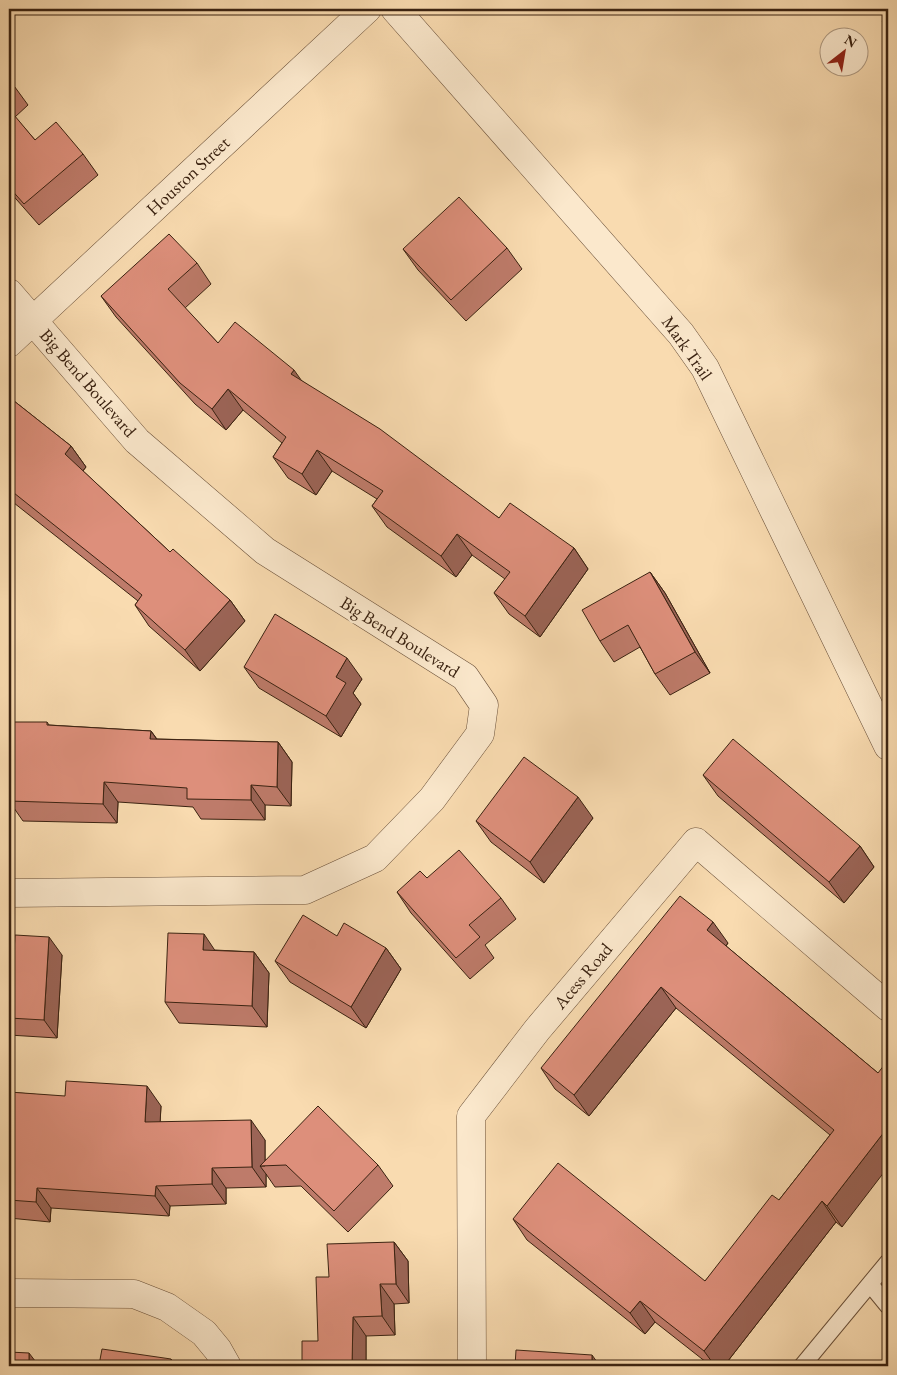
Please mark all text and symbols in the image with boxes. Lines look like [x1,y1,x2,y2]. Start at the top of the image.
north arrow [820,28,870,78]
text: N [841,30,861,52]
street label: Houston Street [141,131,235,220]
street label: Mark Trail [657,311,718,384]
street label: Big Bend Boulevard [35,324,142,442]
street label: Big Bend Boulevard [336,591,465,683]
street label: Acess Road [548,937,618,1014]

